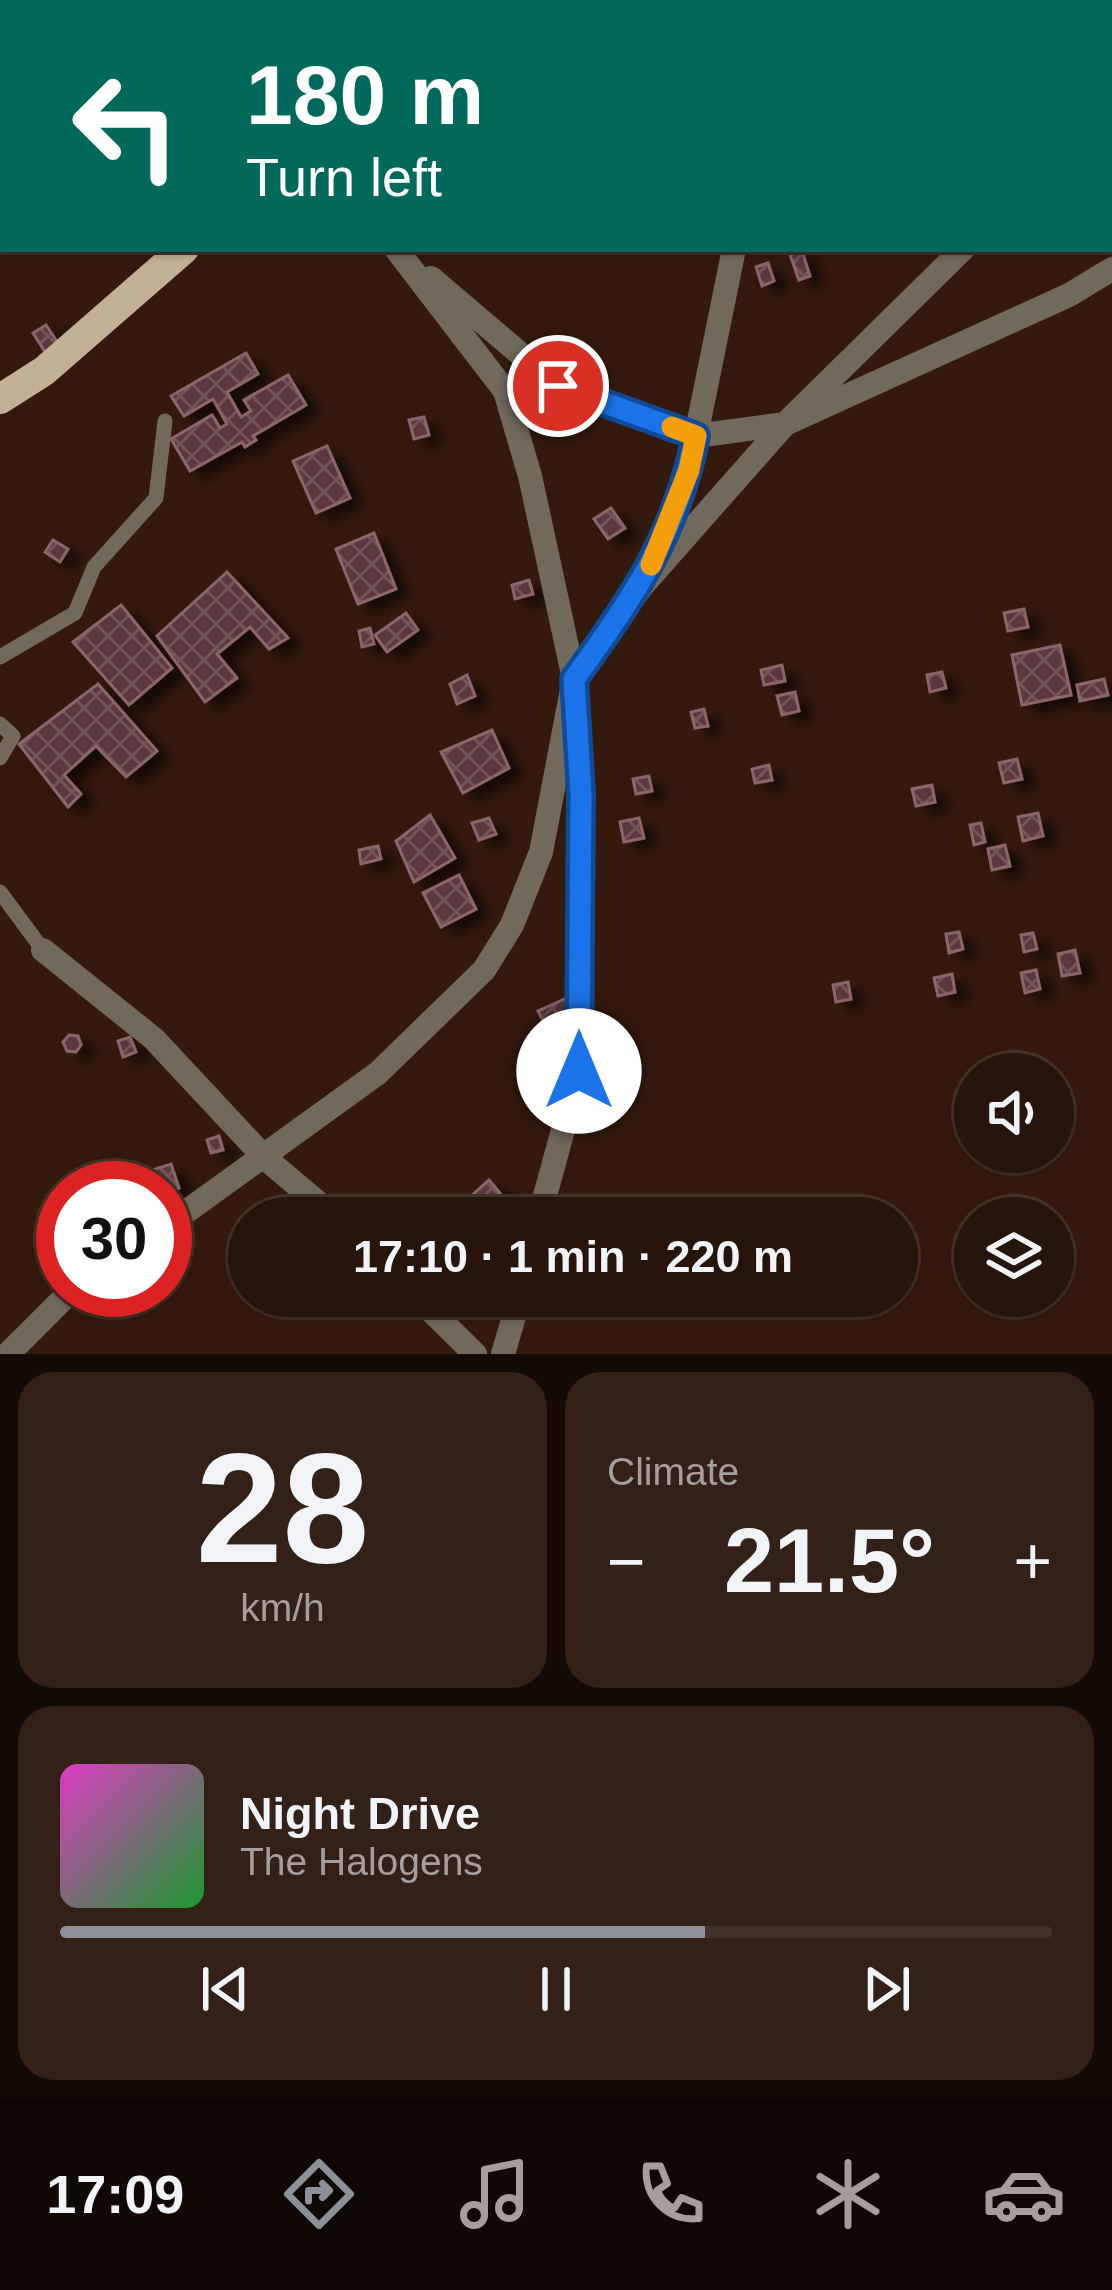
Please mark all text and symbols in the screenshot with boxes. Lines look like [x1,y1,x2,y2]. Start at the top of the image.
icon: left [48,48,204,204]
text: 180 m [246,48,484,142]
text: Turn left [246,147,442,207]
pin [507,335,609,437]
icon: arrive [525,353,591,419]
position arrow [516,1008,642,1134]
map controls [954,1053,1074,1317]
button: sound [954,1053,1074,1173]
speed limit sign: 30 [36,1161,192,1317]
button: layers [954,1197,1074,1317]
text: 17:10 · 1 min · 220 m [353,1231,793,1282]
text: 28 [196,1421,369,1595]
text: Climate [607,1450,739,1493]
text: 21.5° [724,1511,935,1611]
text: − [607,1524,646,1598]
text: + [1013,1524,1052,1598]
text: km/h [240,1586,325,1629]
text: Night Drive [240,1788,480,1839]
text: The Halogens [240,1840,483,1883]
icon: previous [192,1956,258,2022]
icon: pause [523,1956,589,2022]
icon: next [854,1956,920,2022]
icon: directions [277,2152,361,2236]
icon: music [453,2152,537,2236]
icon: phone [629,2152,713,2236]
icon: climate [806,2152,890,2236]
icon: car [982,2152,1066,2236]
text: 17:09 [46,2164,184,2224]

